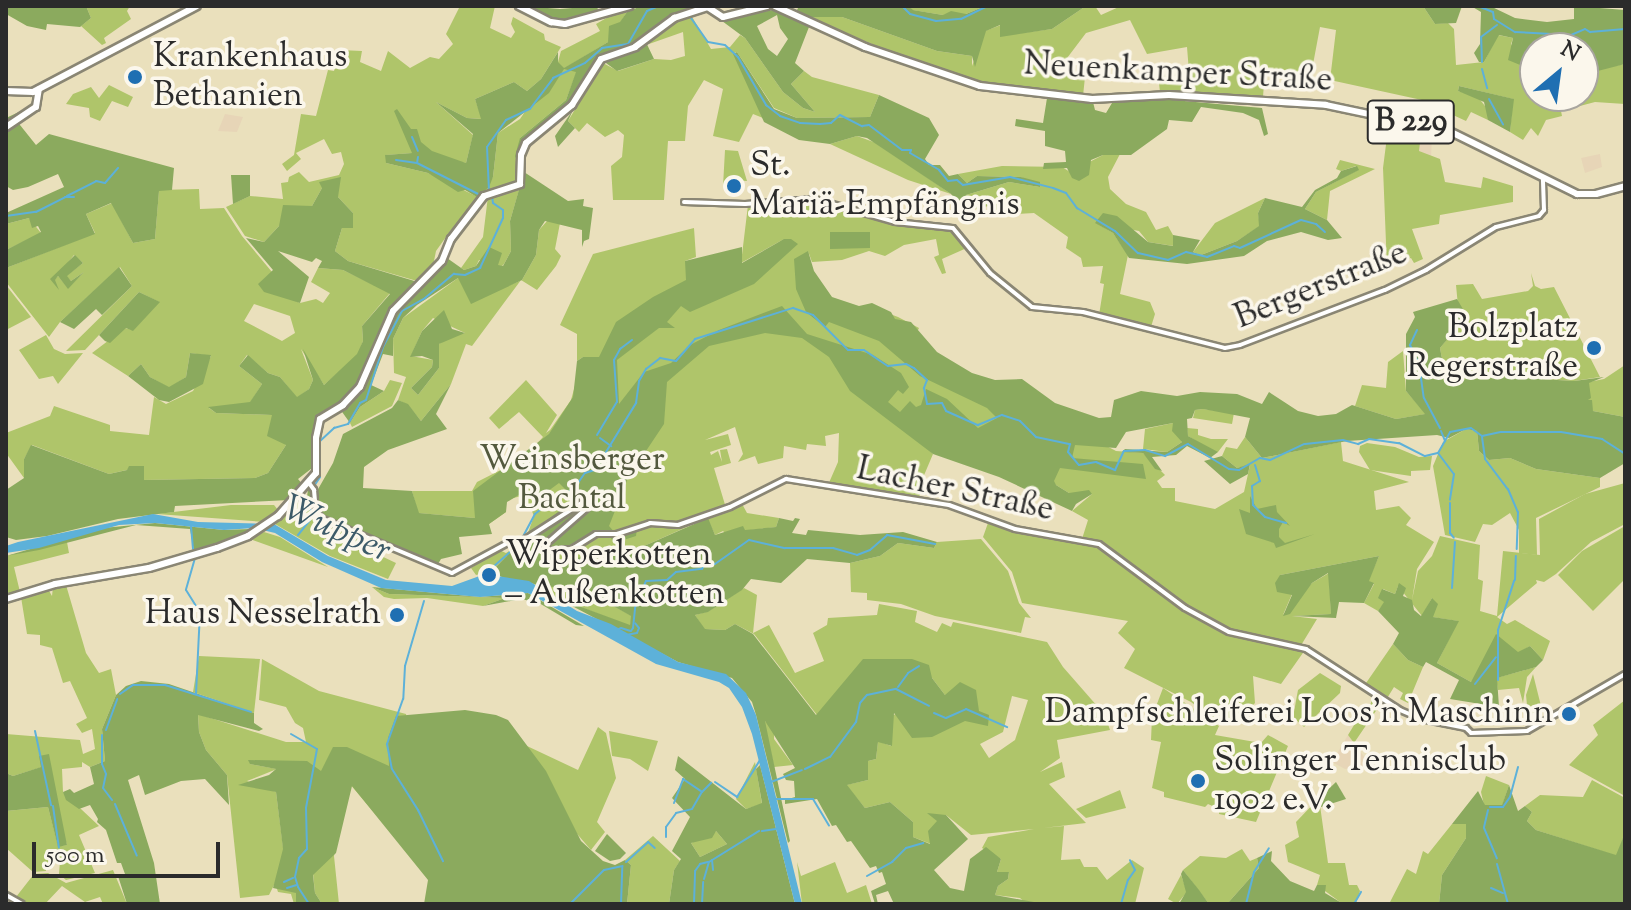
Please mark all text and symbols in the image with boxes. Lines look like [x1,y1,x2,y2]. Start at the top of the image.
north arrow [1519,32,1599,112]
text: N [1554,35,1585,71]
place label: Krankenhaus Bethanien [153,37,347,116]
street label: Neuenkamper Straße [1023,45,1333,101]
marker: Krankenhaus Bethanien [124,66,146,88]
road number: B 229 [1365,94,1457,150]
place label: St. Mariä-Empfängnis [750,146,1020,226]
marker: St. Mariä-Empfängnis [725,177,743,195]
street label: Bergerstraße [1229,233,1413,339]
place label: Bolzplatz Regerstraße [1407,308,1578,388]
marker: Bolzplatz Regerstraße [1585,339,1603,357]
park label: Weinsberger Bachtal [479,440,665,520]
street label: Lacher Straße [853,449,1057,531]
water label: Wupper [275,488,397,574]
place label: Wipperkotten – Außenkotten [505,535,725,614]
marker: Wipperkotten – Außenkotten [480,566,498,584]
place label: Haus Nesselrath [145,595,381,635]
marker: Haus Nesselrath [388,606,406,624]
place label: Dampfschleiferei Loos'n Maschinn [1045,694,1553,734]
marker: Dampfschleiferei Loos'n Maschinn [1560,705,1578,723]
place label: Solinger Tennisclub 1902 e.V. [1214,741,1506,820]
marker: Solinger Tennisclub 1902 e.V. [1189,772,1207,790]
scale bar [36,826,224,876]
text: 500 m [46,839,105,873]

